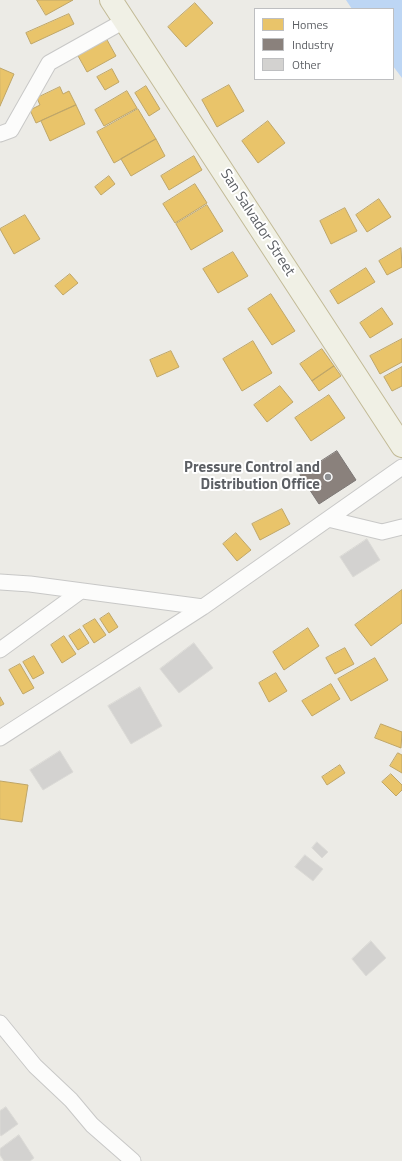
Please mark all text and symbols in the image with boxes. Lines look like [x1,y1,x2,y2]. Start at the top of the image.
legend [254,8,394,80]
text: Homes [292,15,328,34]
text: Industry [292,35,334,54]
text: Other [292,55,321,74]
street label: San Salvador Street [216,166,298,280]
place label: Pressure Control and Distribution Office [184,459,320,494]
marker: Pressure Control and Distribution Office [323,472,333,482]

